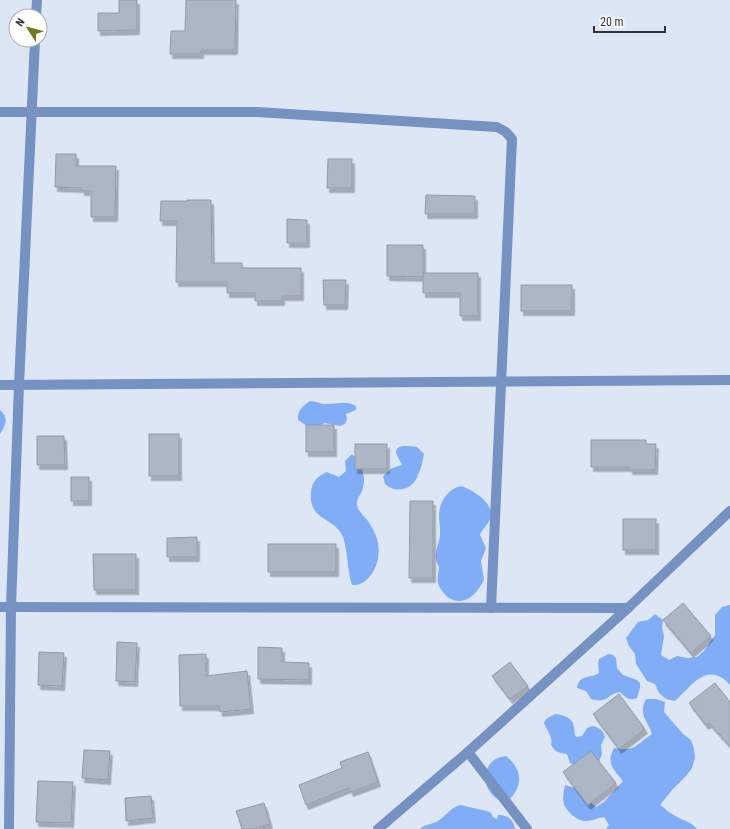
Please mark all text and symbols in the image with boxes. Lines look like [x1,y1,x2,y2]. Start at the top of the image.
north arrow [8,8,48,48]
scale bar [594,8,665,34]
text: 20 m [600,15,624,29]
text: N [13,16,28,29]

